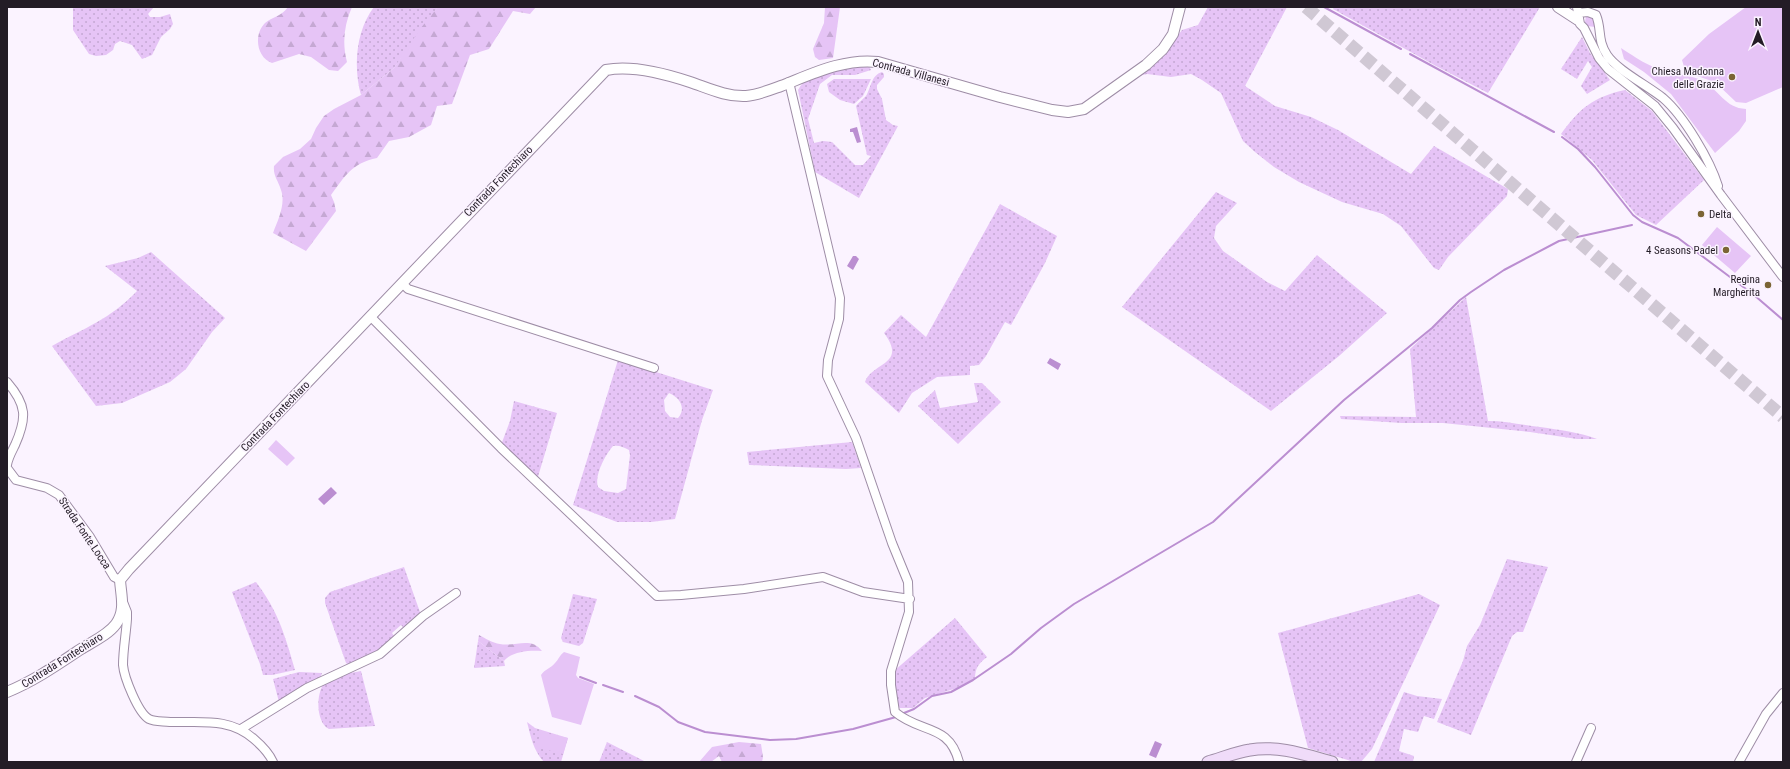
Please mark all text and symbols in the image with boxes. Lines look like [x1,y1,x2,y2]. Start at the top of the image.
north arrow [1738,12,1778,52]
text: N [1755,16,1762,29]
street label: Contrada Villanesi [871,56,951,89]
place label: Chiesa Madonna delle Grazie [1651,65,1724,91]
marker: Chiesa Madonna delle Grazie [1727,72,1737,82]
street label: Contrada Fontechiaro [461,143,536,219]
place label: Delta [1709,208,1731,221]
marker: Delta [1696,209,1706,219]
place label: 4 Seasons Padel [1646,244,1718,257]
marker: 4 Seasons Padel [1721,245,1731,255]
place label: Regina Margherita [1713,273,1760,299]
marker: Regina Margherita [1763,280,1773,290]
street label: Contrada Fontechiaro [238,378,313,454]
street label: Strada Fonte Locca [56,495,113,572]
street label: Contrada Fontechiaro [19,630,106,691]

